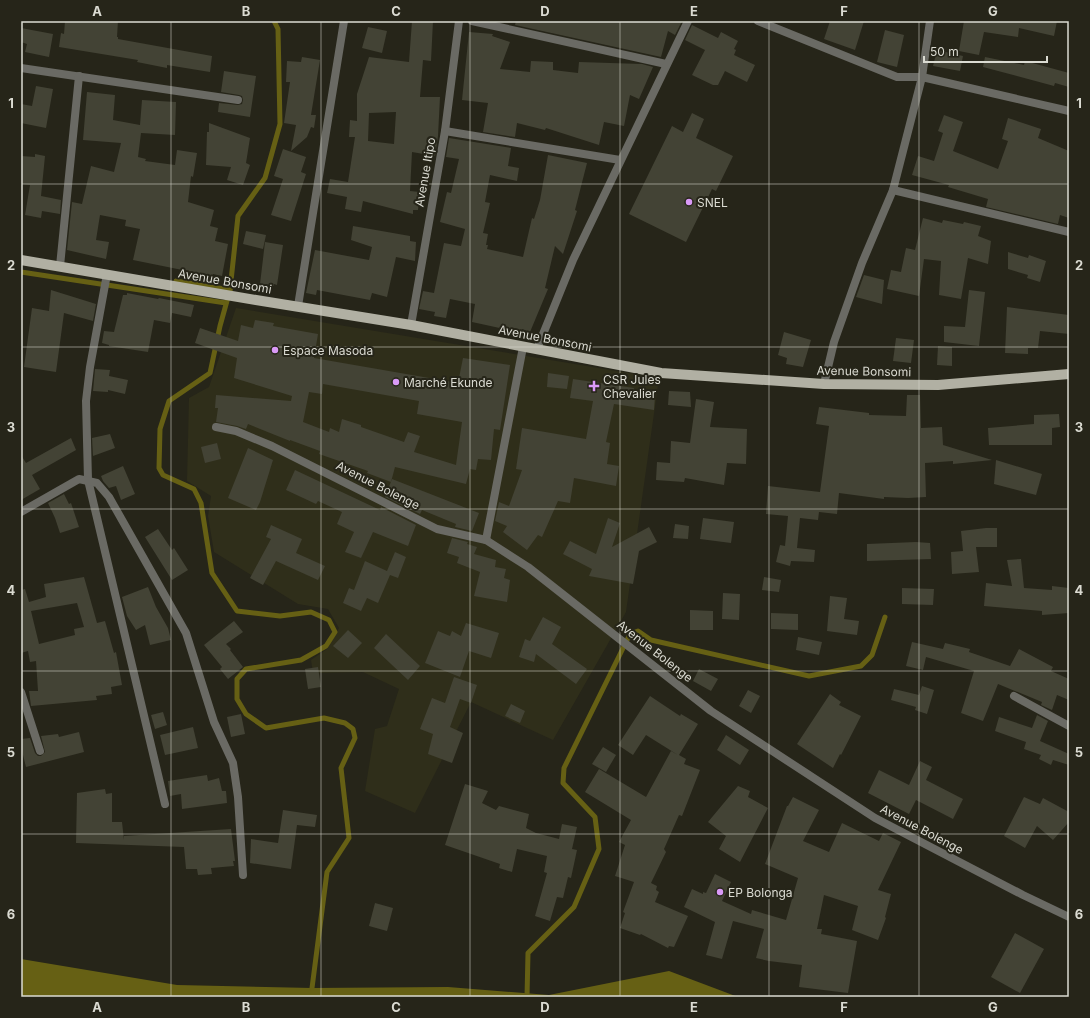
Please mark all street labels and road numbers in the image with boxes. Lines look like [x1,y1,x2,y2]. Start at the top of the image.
street label: Avenue Itipo [412,136,438,208]
street label: Avenue Bonsomi [177,265,273,297]
street label: Avenue Bonsomi [497,322,593,354]
street label: Avenue Bonsomi [817,363,912,379]
street label: Avenue Bolenge [334,457,422,513]
street label: Avenue Bolenge [614,617,696,685]
street label: Avenue Bolenge [878,801,966,857]

